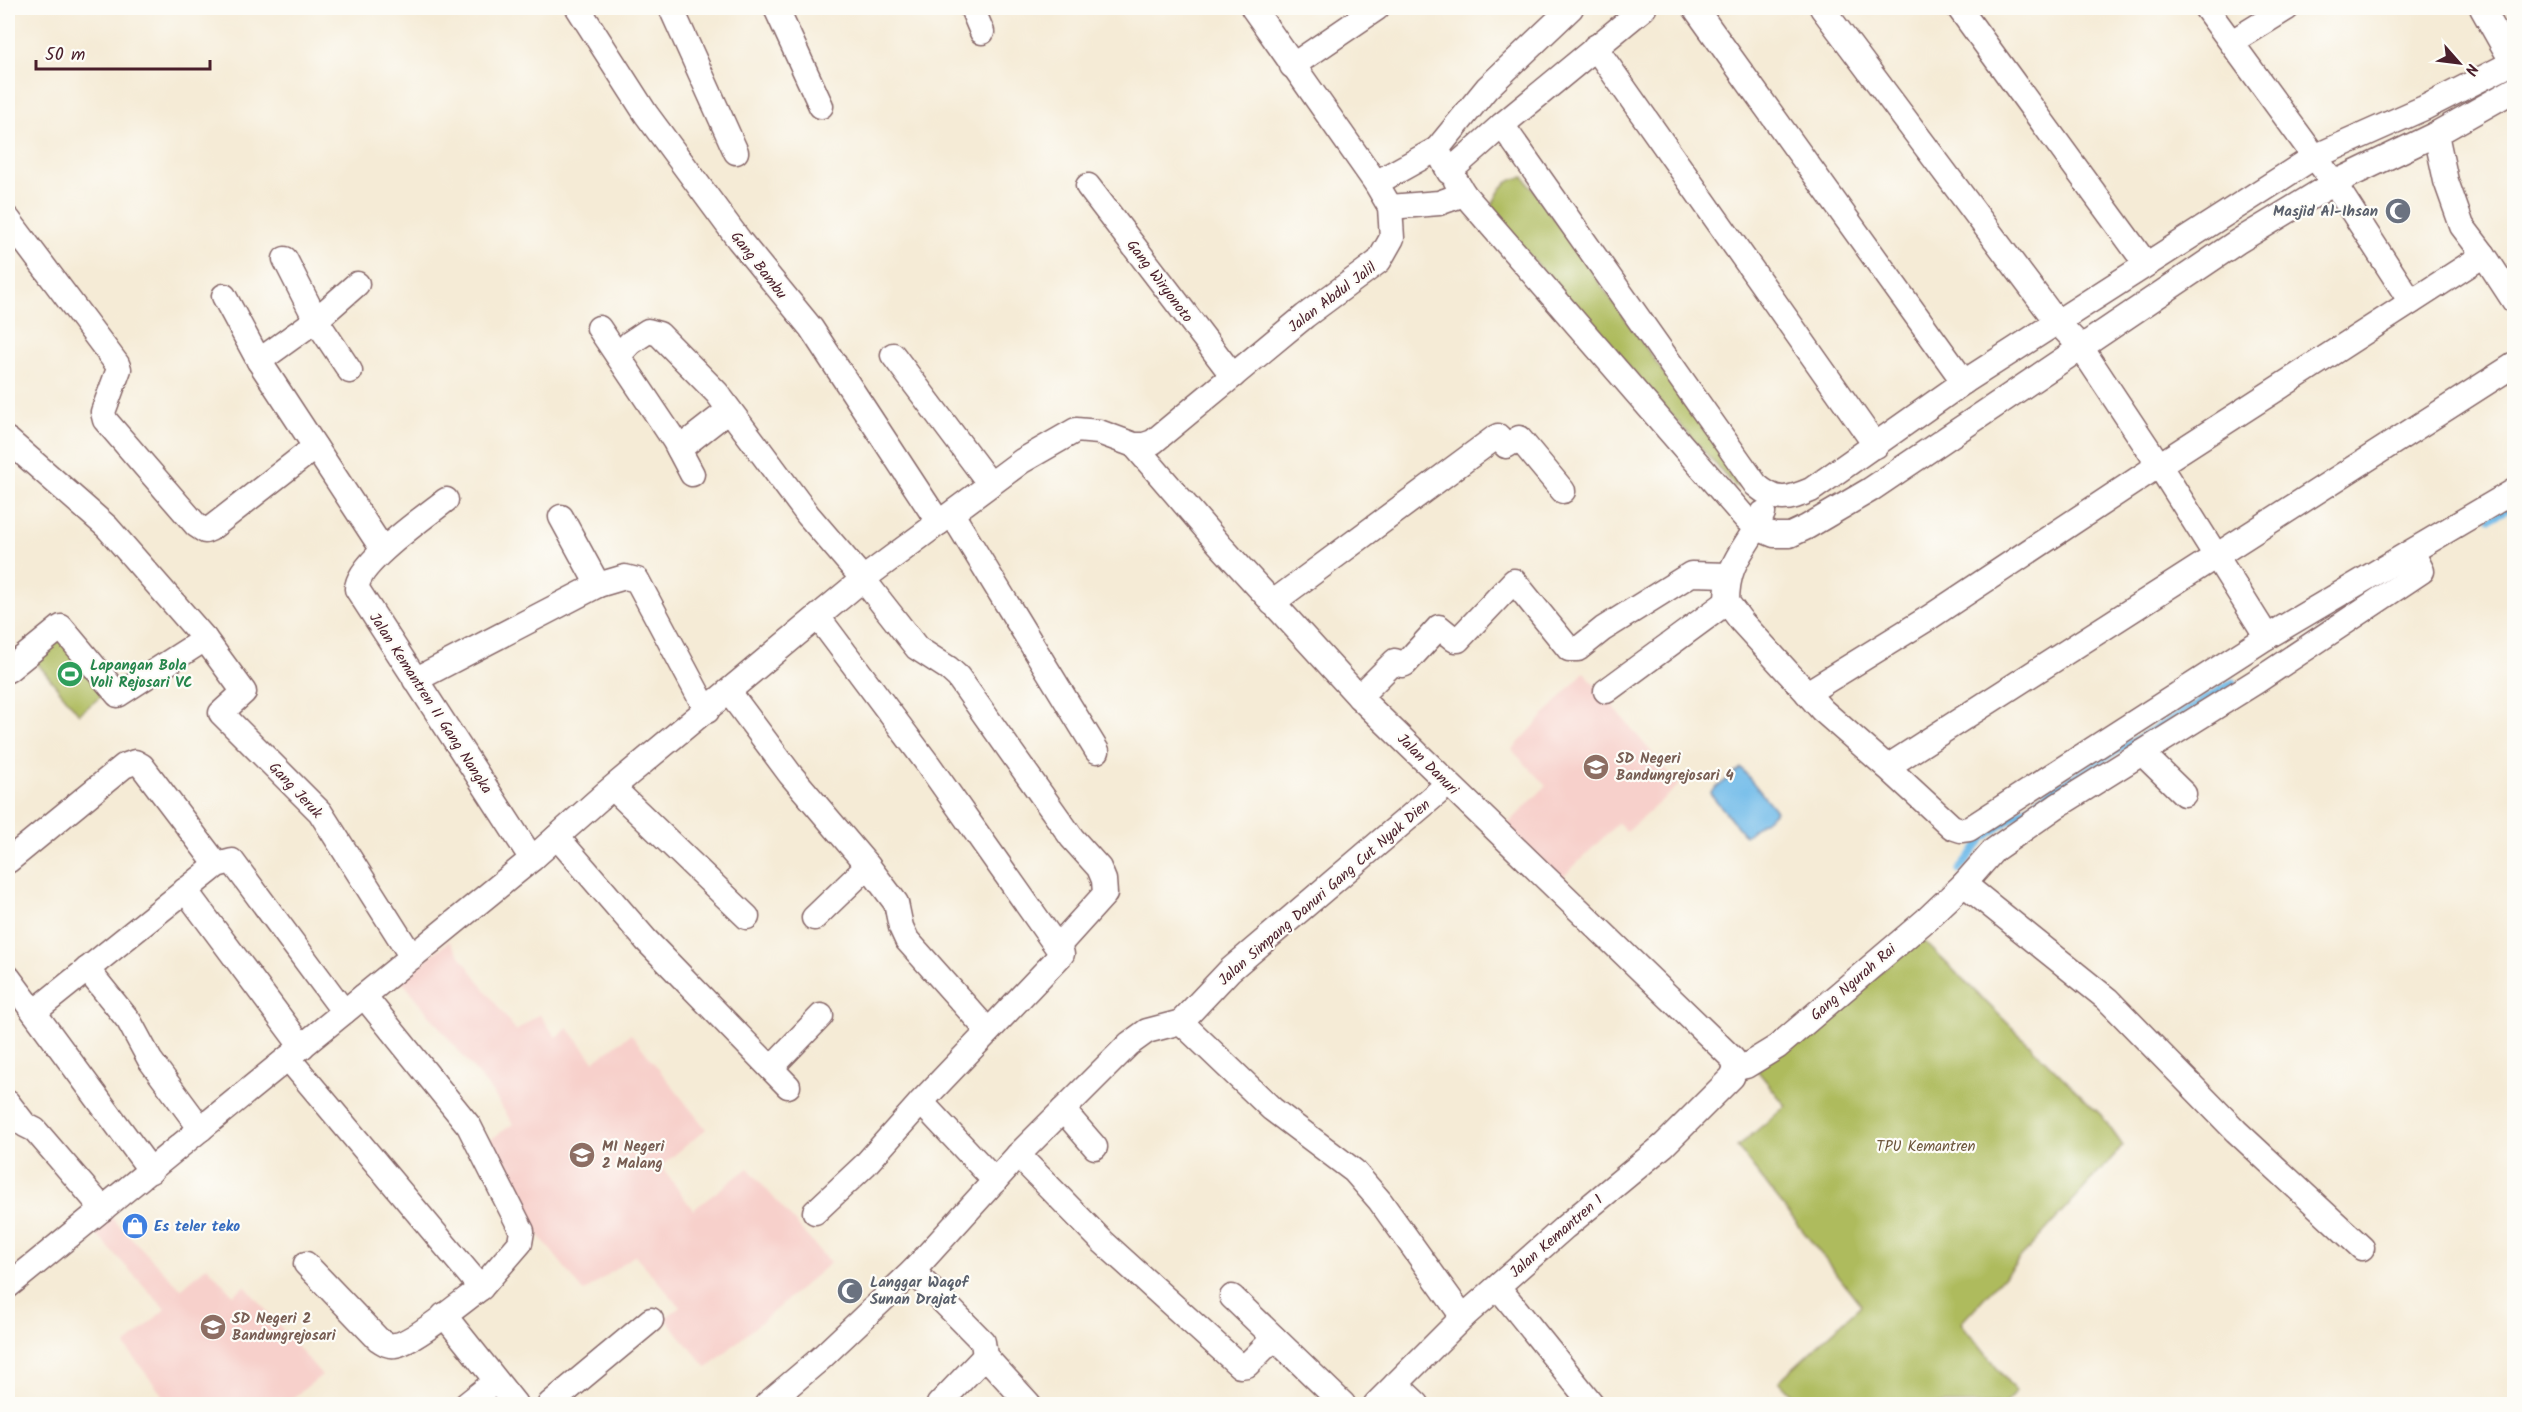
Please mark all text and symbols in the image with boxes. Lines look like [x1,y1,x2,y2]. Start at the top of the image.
scale bar [36,33,210,71]
north arrow [2429,33,2489,93]
text: 50 m [45,41,85,70]
text: N [2458,59,2484,80]
mosque icon: Masjid Al-Ihsan [2383,196,2413,226]
place label: Masjid Al-Ihsan [2273,200,2378,224]
street label: Gang Bambu [724,226,793,305]
street label: Gang Wiryonoto [1120,235,1199,328]
street label: Jalan Abdul Jalil [1283,256,1382,339]
street label: Jalan Kemantren II Gang Nangka [362,608,498,799]
place label: Lapangan Bola Voli Rejosari VC [90,654,193,695]
sports icon: Lapangan Bola Voli Rejosari VC [55,659,85,689]
street label: Jalan Danuri [1391,728,1465,802]
place label: SD Negeri Bandungrejosari 4 [1616,747,1734,788]
school or university icon: SD Negeri Bandungrejosari 4 [1581,752,1611,782]
street label: Gang Jeruk [263,757,329,825]
street label: Jalan Simpang Danuri Gang Cut Nyak Dien [1213,794,1436,992]
street label: Gang Ngurah Rai [1805,938,1903,1027]
place label: MI Negeri 2 Malang [602,1135,666,1176]
park label: TPU Kemantren [1876,1135,1976,1159]
school or university icon: MI Negeri 2 Malang [567,1140,597,1170]
street label: Jalan Kemantren 1 [1504,1189,1609,1284]
shop icon: Es teler teko [120,1211,150,1241]
place label: Es teler teko [154,1215,240,1239]
place label: Langgar Waqof Sunan Drajat [870,1271,969,1312]
mosque icon: Langgar Waqof Sunan Drajat [835,1276,865,1306]
place label: SD Negeri 2 Bandungrejosari [232,1307,337,1348]
school or university icon: SD Negeri 2 Bandungrejosari [198,1312,228,1342]

